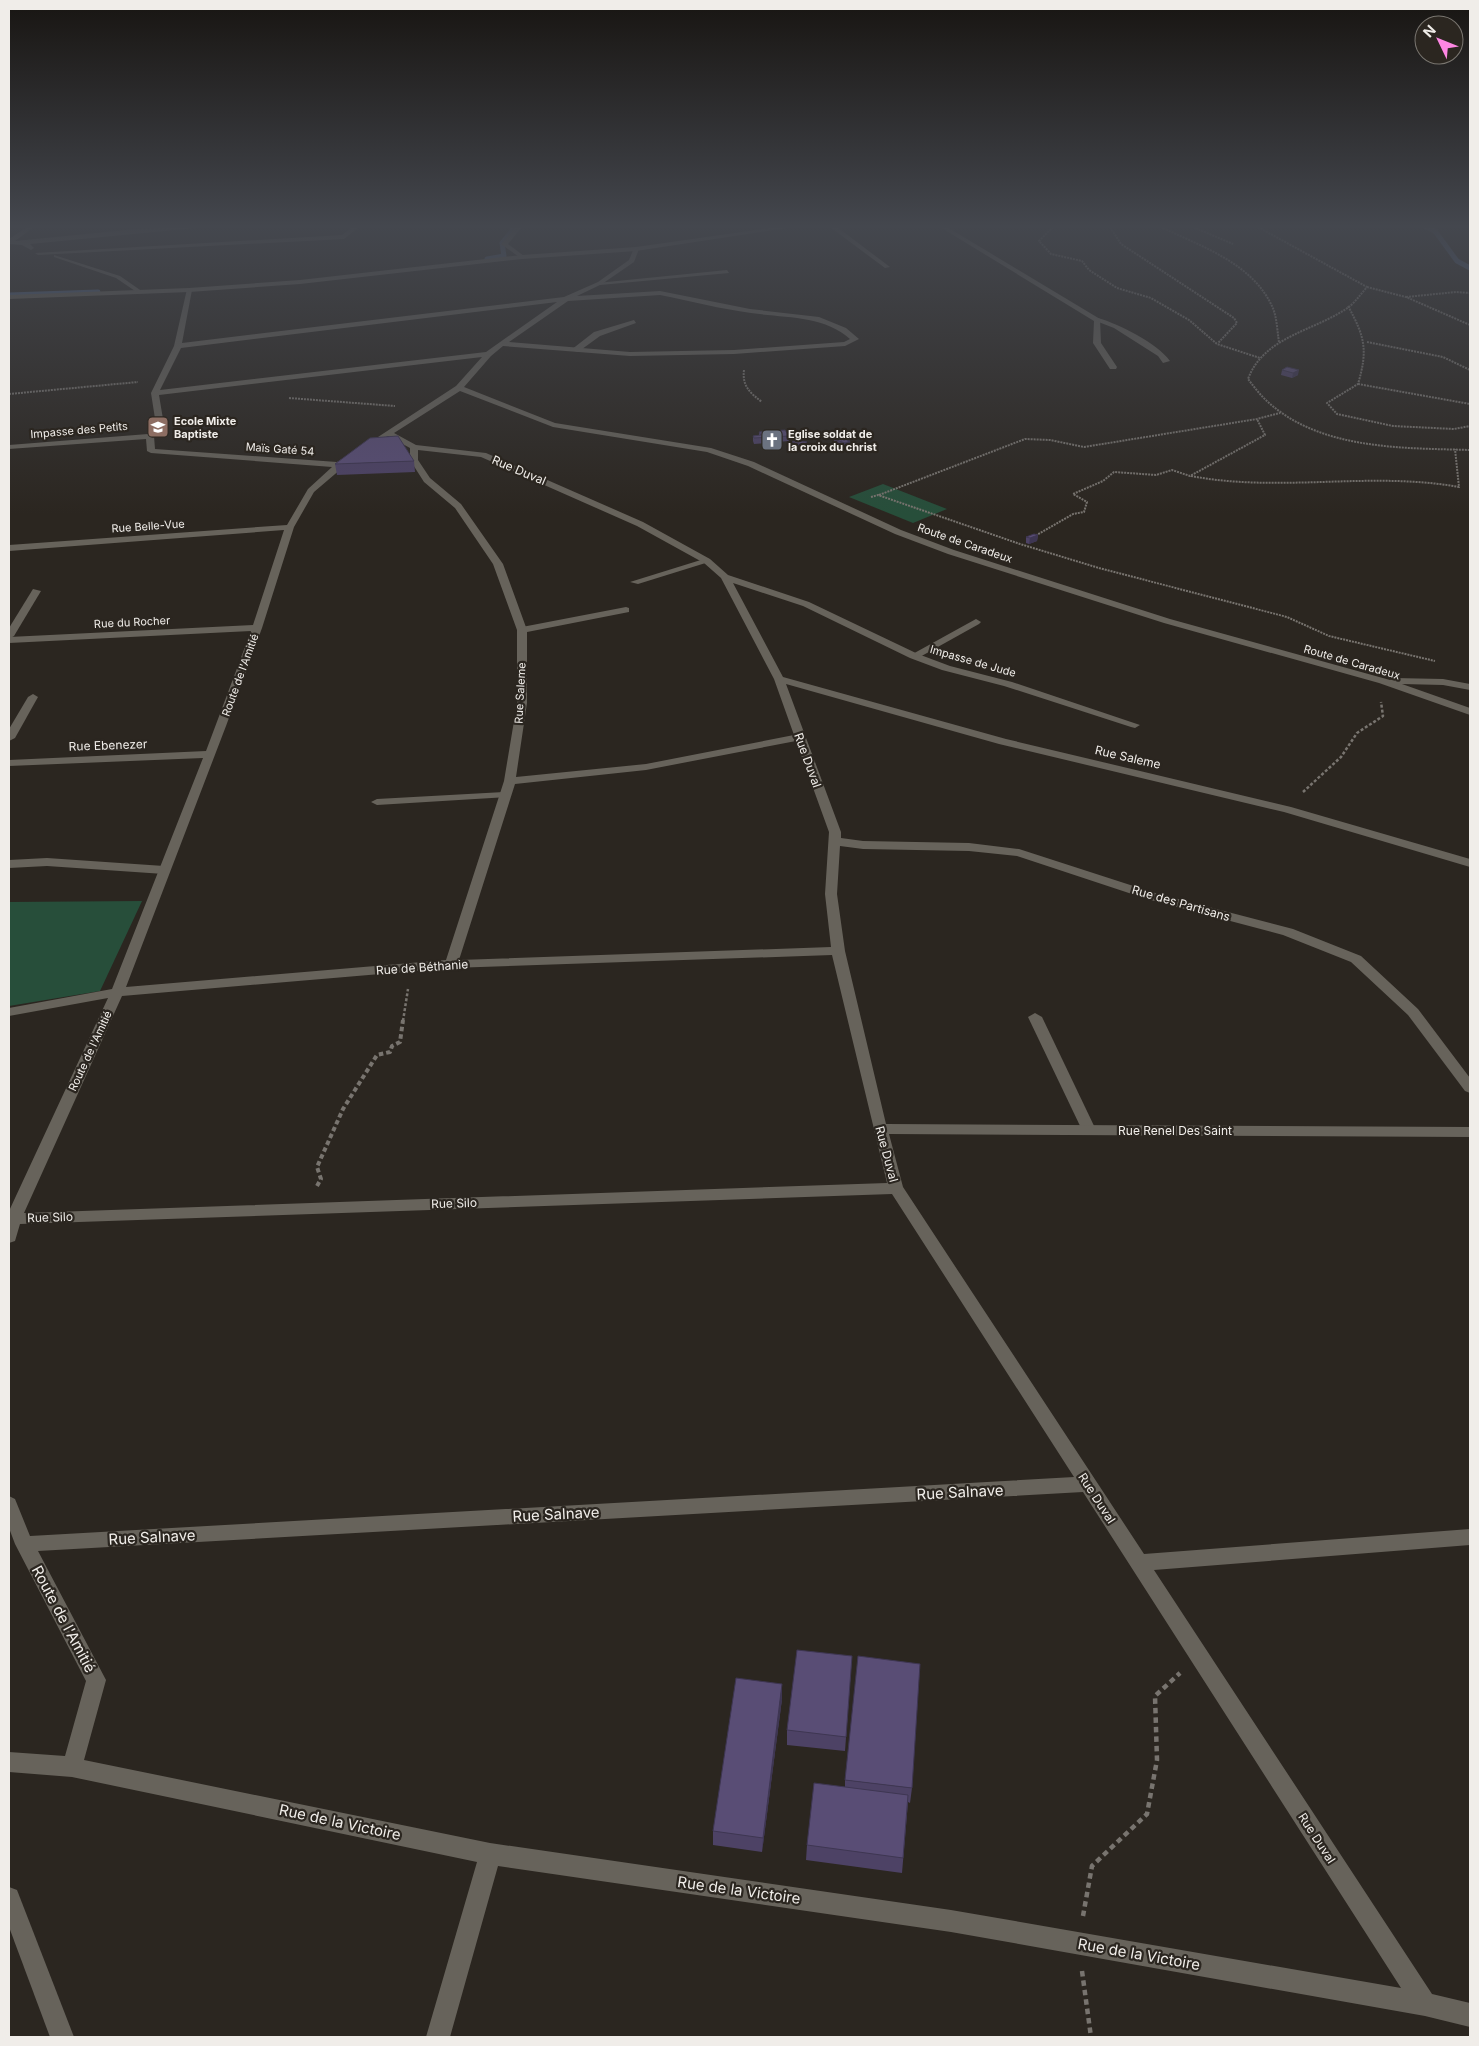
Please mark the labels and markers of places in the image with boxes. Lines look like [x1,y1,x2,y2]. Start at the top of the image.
place label: Ecole Mixte Baptiste [174,414,237,441]
school or university icon: Ecole Mixte Baptiste [146,415,170,439]
place label: Eglise soldat de la croix du christ [788,427,877,454]
church icon: Eglise soldat de la croix du christ [760,428,784,452]

